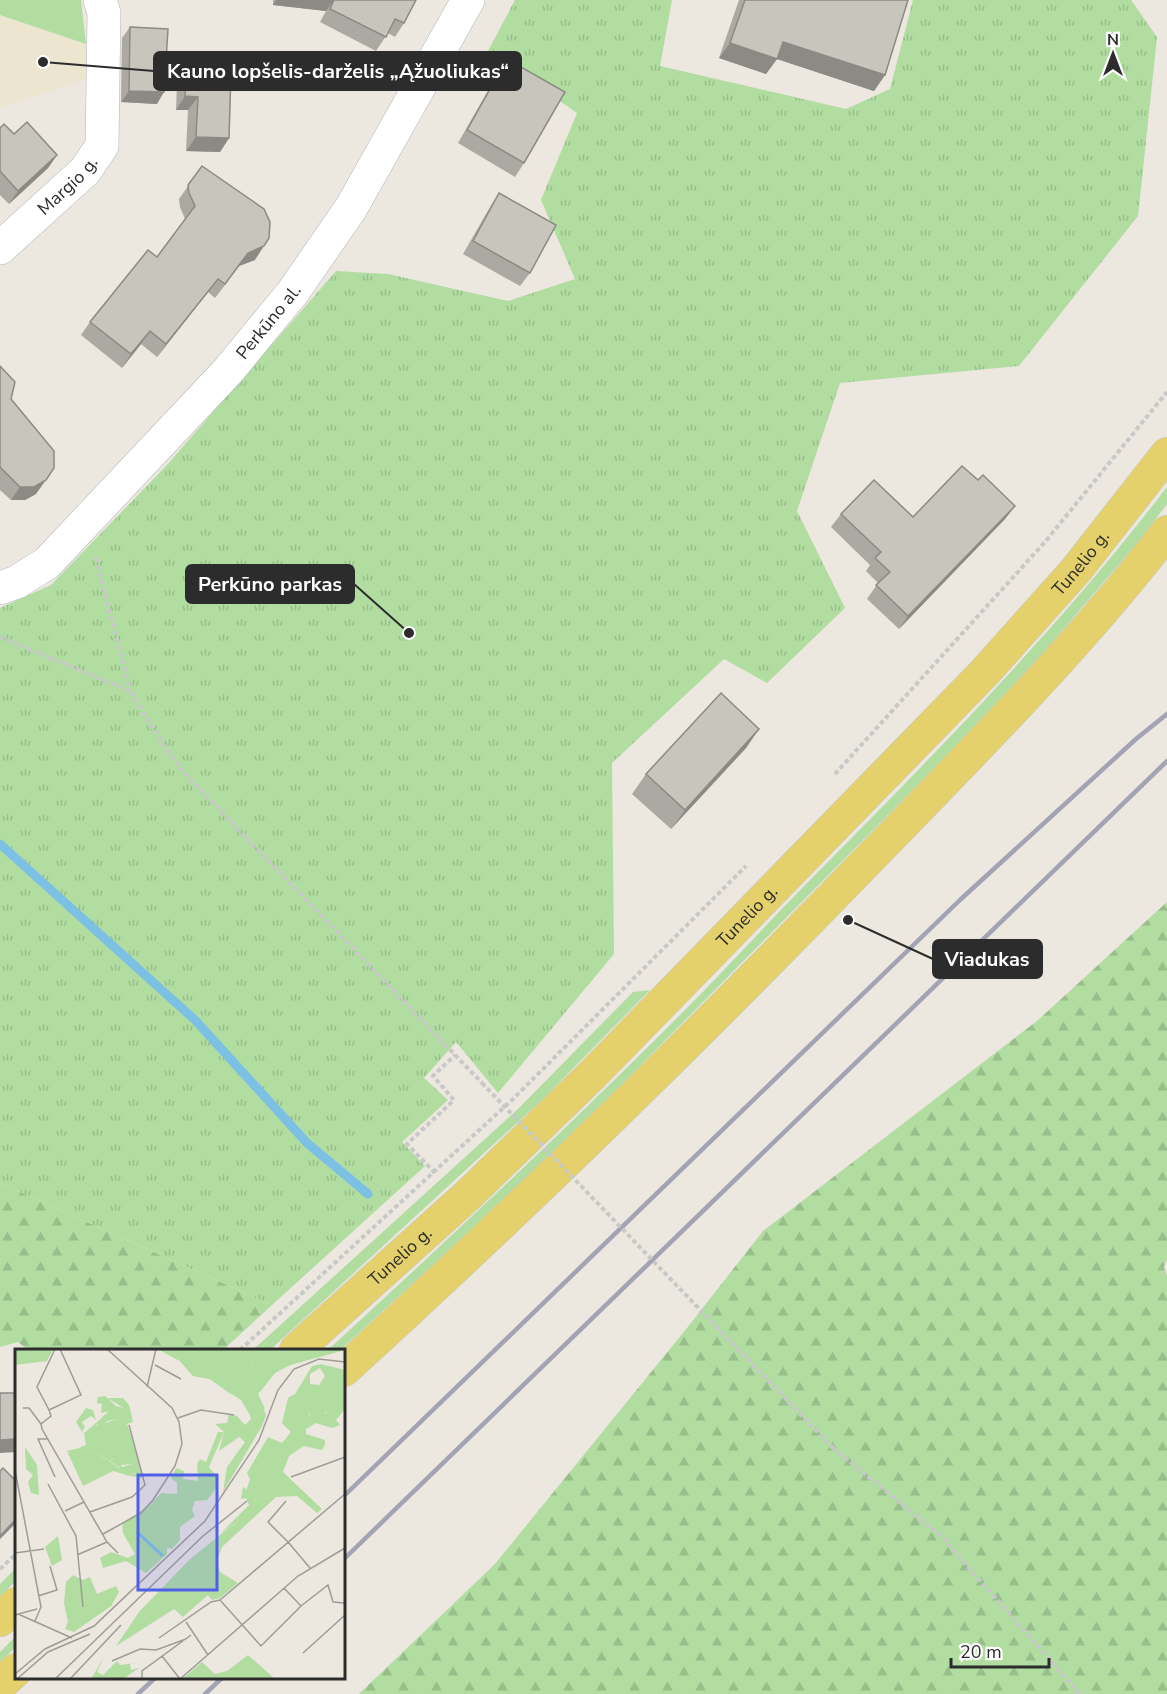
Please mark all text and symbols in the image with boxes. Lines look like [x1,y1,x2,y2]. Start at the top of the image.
north arrow [1083,24,1143,84]
text: N [1107,29,1119,51]
callout: Kauno lopšelis-darželis „Ąžuoliukas“ [154,52,521,90]
text: Kauno lopšelis-darželis „Ąžuoliukas“ [167,58,509,85]
street label: Margio g. [32,152,103,220]
street label: Perkūno al. [230,280,307,364]
street label: Tunelio g. [1047,525,1115,601]
callout: Perkūno parkas [186,565,354,603]
text: Perkūno parkas [198,571,342,598]
street label: Tunelio g. [711,880,783,953]
callout: Viadukas [933,940,1042,978]
text: Viadukas [943,946,1030,973]
street label: Tunelio g. [363,1221,437,1291]
inset map [15,1349,345,1679]
scale bar [951,1631,1048,1669]
text: 20 m [960,1640,1002,1664]

